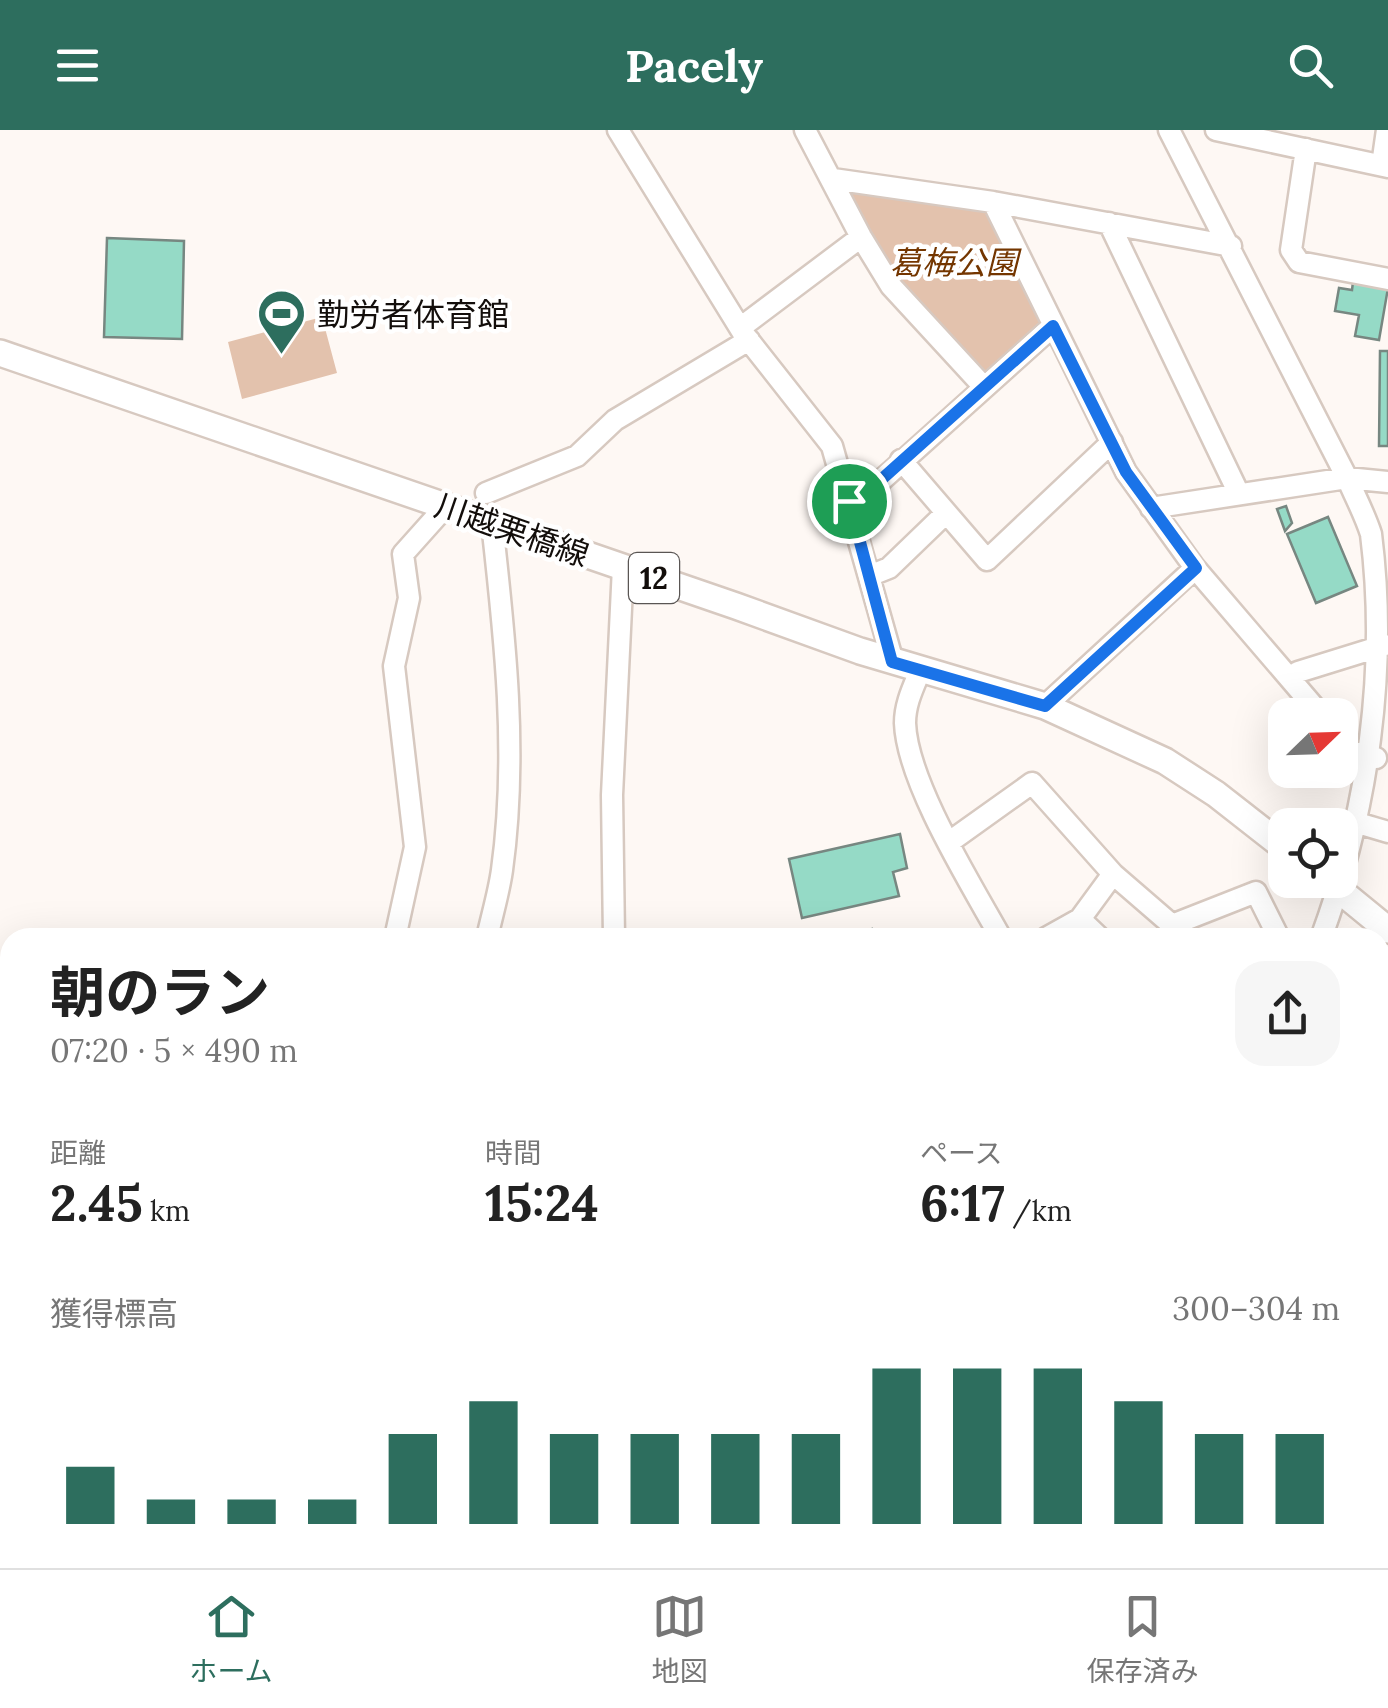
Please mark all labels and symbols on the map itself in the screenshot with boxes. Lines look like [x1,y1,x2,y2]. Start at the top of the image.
park label: 葛梅公園 [890,242,1022,283]
sports icon: 勤労者体育館 [256,288,308,356]
place label: 勤労者体育館 [317,294,509,335]
pin [807,459,892,544]
street label: 川越栗橋線 [430,485,594,575]
road number: 12 [629,553,679,603]
north arrow [1268,698,1358,788]

